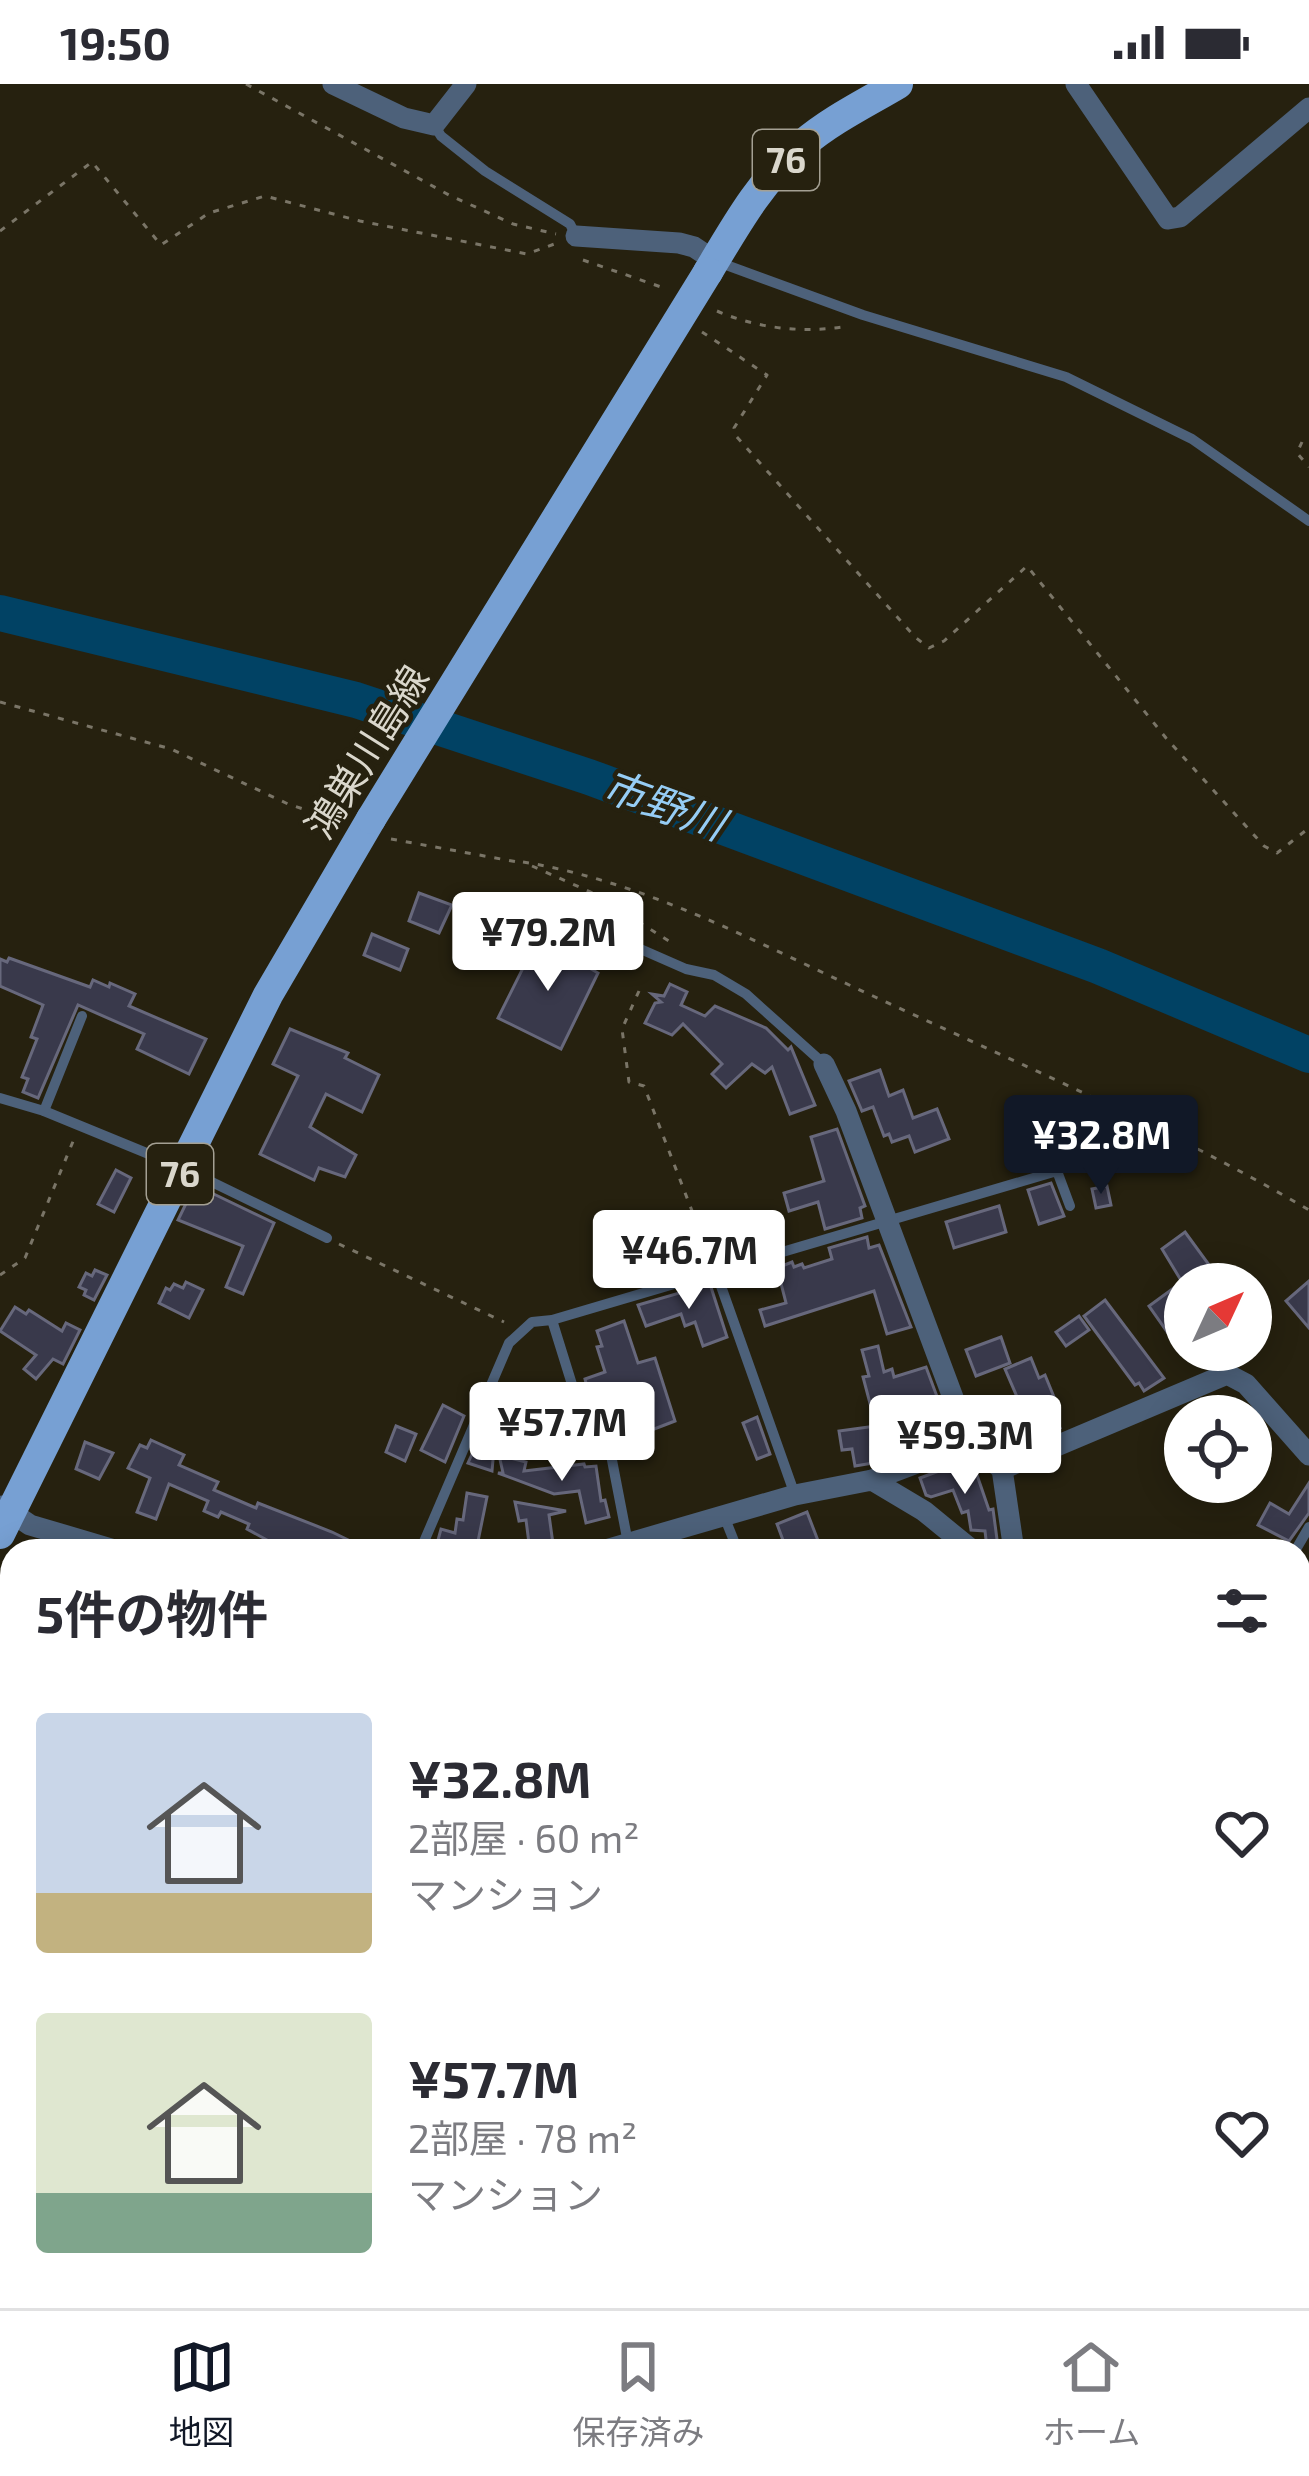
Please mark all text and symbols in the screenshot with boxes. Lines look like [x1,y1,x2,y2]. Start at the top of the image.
text: 19:50 [60,15,171,69]
road number: 76 [753,130,819,190]
street label: 鴻巣川島線 [294,656,437,846]
water label: 市野川 [597,758,736,850]
pin: ¥79.2M [450,892,646,994]
text: ¥79.2M [479,907,617,954]
pin: ¥32.8M [1003,1095,1199,1197]
text: ¥32.8M [1031,1110,1171,1157]
road number: 76 [147,1144,213,1204]
pin: ¥46.7M [591,1210,787,1312]
text: ¥46.7M [620,1225,758,1272]
north arrow [1164,1263,1272,1371]
map controls [1164,1263,1272,1503]
pin: ¥57.7M [464,1382,660,1484]
pin: ¥59.3M [867,1395,1063,1497]
button: locate [1164,1395,1272,1503]
text: ¥57.7M [497,1397,627,1444]
text: ¥59.3M [896,1410,1034,1457]
icon: filters [1209,1578,1275,1644]
text: 5件の物件 [36,1582,268,1643]
text: ¥32.8M [408,1747,591,1808]
icon: home [132,1761,276,1905]
icon: heart [1209,1800,1275,1866]
text: 2部屋 · 60 m² [408,1814,639,1861]
text: マンション [408,1870,603,1917]
text: ¥57.7M [408,2047,579,2108]
icon: home [132,2061,276,2205]
icon: heart [1209,2100,1275,2166]
text: 2部屋 · 78 m² [408,2114,637,2161]
text: マンション [408,2170,603,2217]
tab: 地図 [169,2334,235,2454]
tab: 保存済み [572,2334,704,2454]
tab: ホーム [1042,2334,1140,2454]

